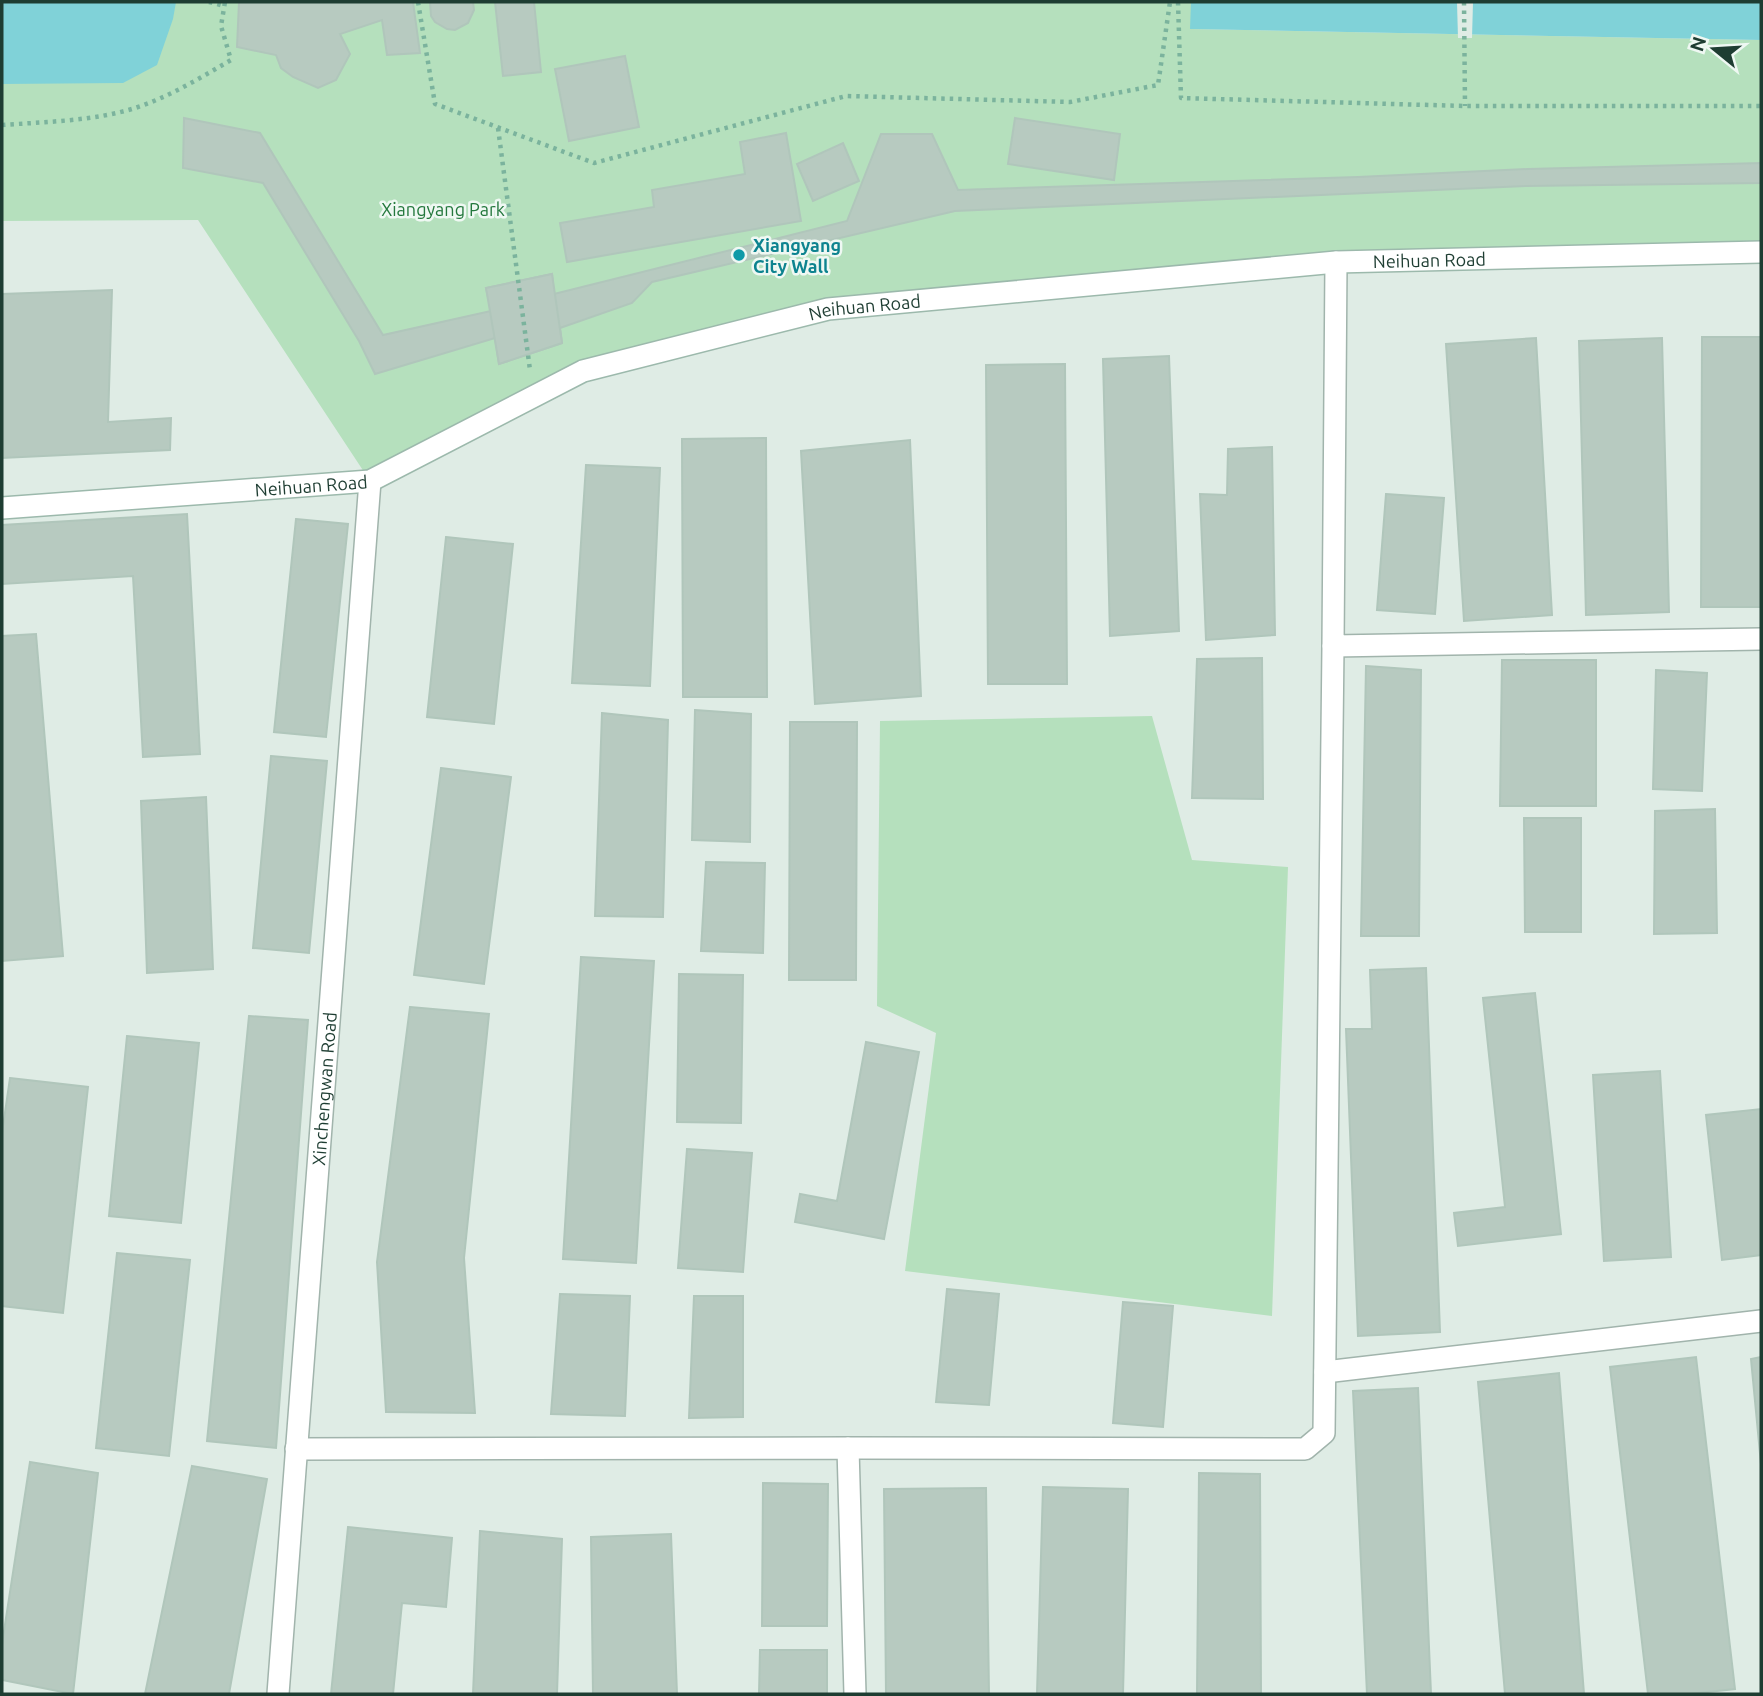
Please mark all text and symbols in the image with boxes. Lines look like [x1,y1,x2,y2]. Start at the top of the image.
north arrow [1679,14,1749,84]
text: N [1685,34,1710,54]
park label: Xiangyang Park [381,199,505,219]
place label: Xiangyang City Wall [753,235,841,276]
marker: Xiangyang City Wall [731,247,747,263]
street label: Neihuan Road [1373,248,1486,271]
street label: Neihuan Road [806,290,922,324]
street label: Neihuan Road [254,471,368,499]
street label: Xinchengwan Road [308,1011,340,1166]

